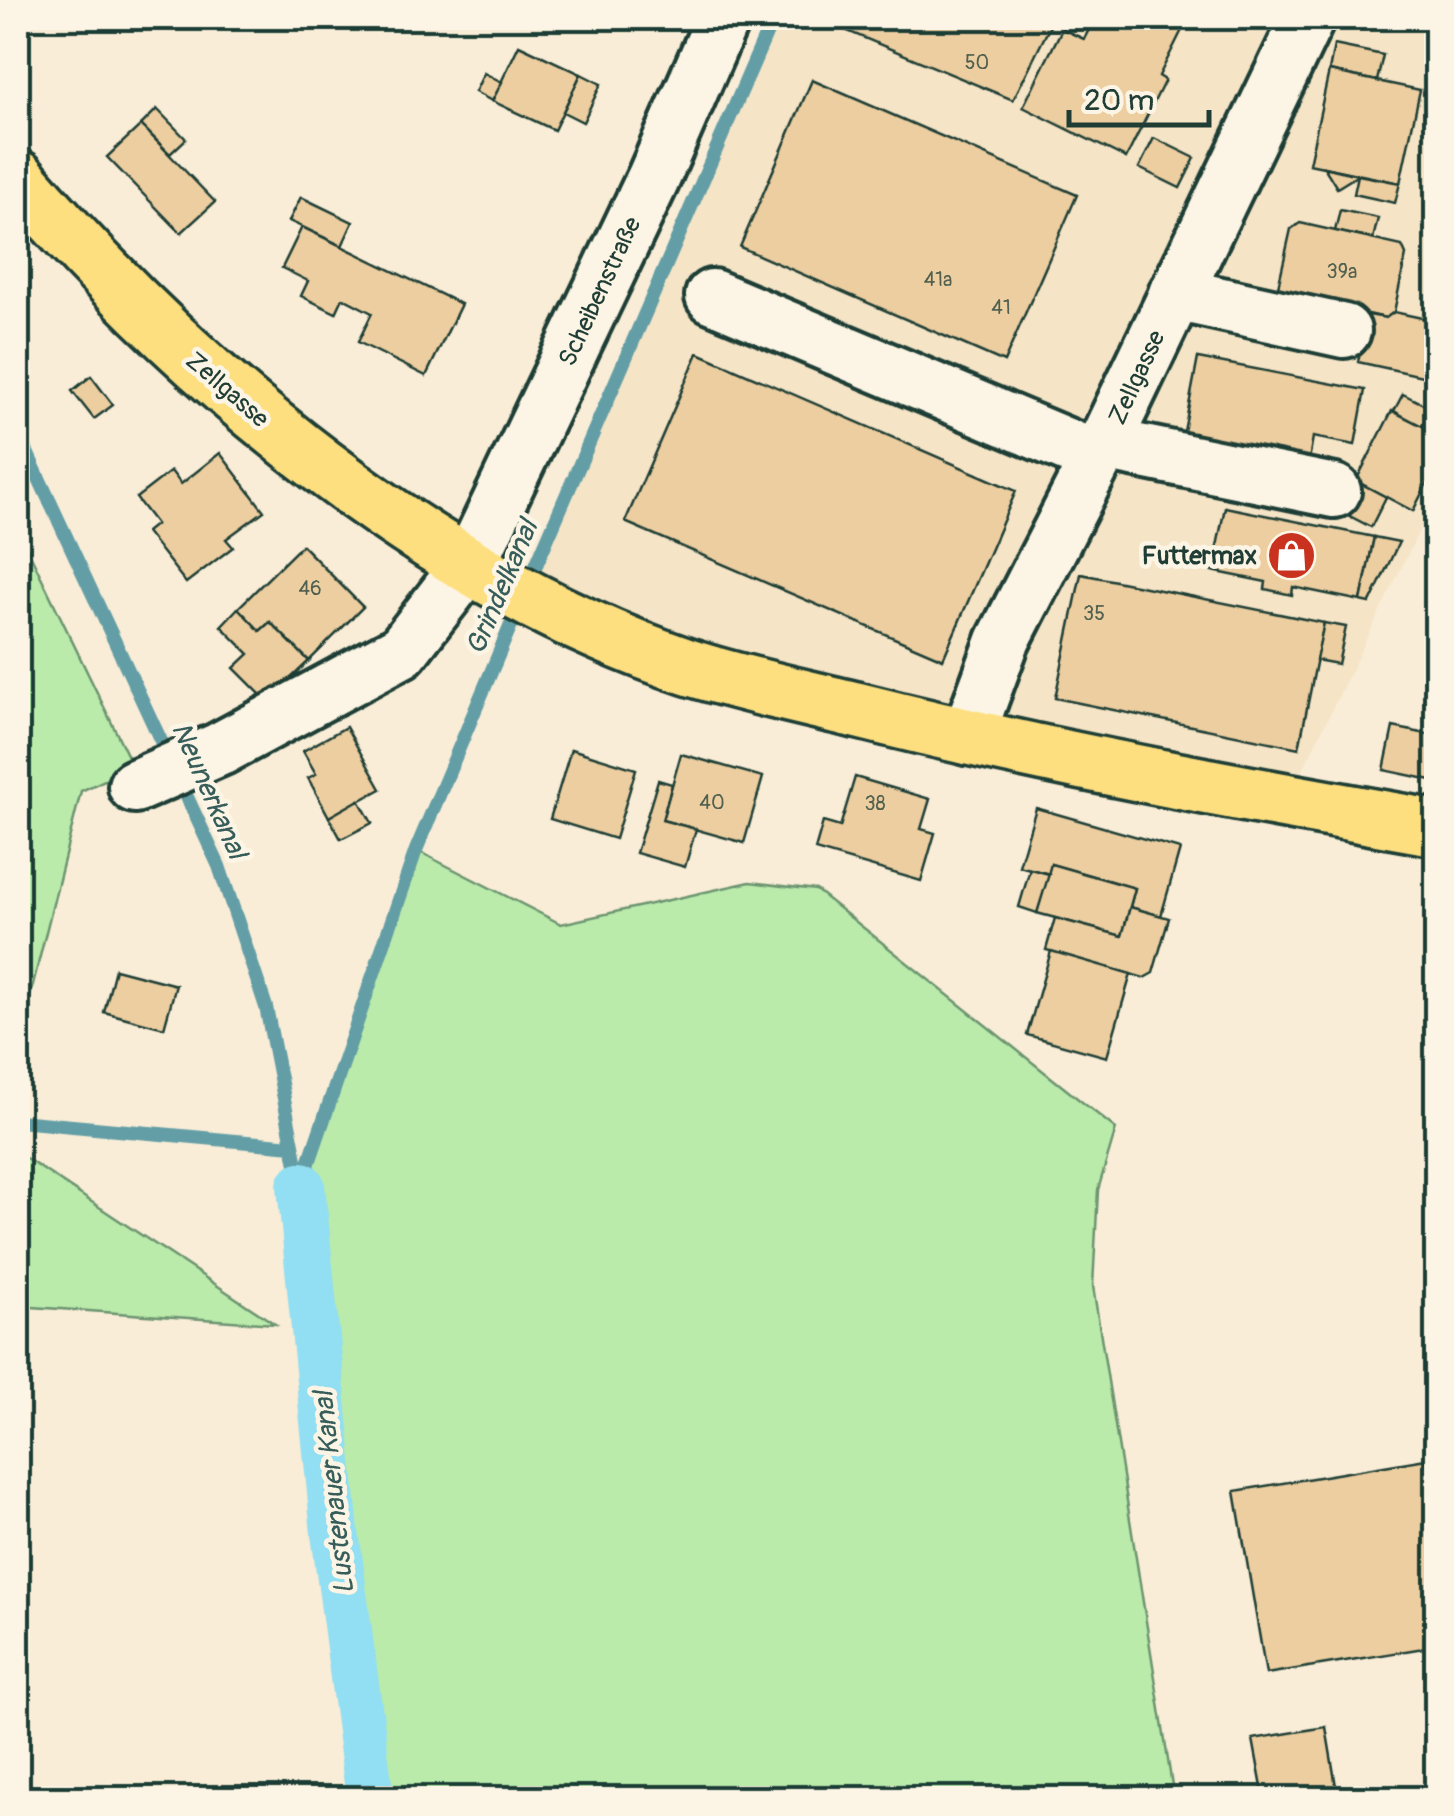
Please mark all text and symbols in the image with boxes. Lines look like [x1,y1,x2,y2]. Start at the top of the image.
house number: 50 [965,50,989,75]
scale bar [1069,65,1209,127]
text: 20 m [1084,82,1154,119]
street label: Scheibenstraße [552,211,649,371]
house number: 39a [1327,259,1357,284]
house number: 41a [924,267,952,292]
house number: 41 [991,295,1011,320]
street label: Zellgasse [1102,325,1173,430]
street label: Zellgasse [179,346,275,435]
water label: Grindelkanal [458,512,548,660]
shop icon: Futtermax [1266,529,1318,581]
place label: Futtermax [1142,541,1257,572]
house number: 46 [298,576,322,601]
house number: 35 [1083,601,1105,626]
water label: Neunerkanal [163,717,256,867]
house number: 40 [699,790,725,815]
house number: 38 [864,791,886,816]
water label: Lustenauer Kanal [306,1386,363,1596]

